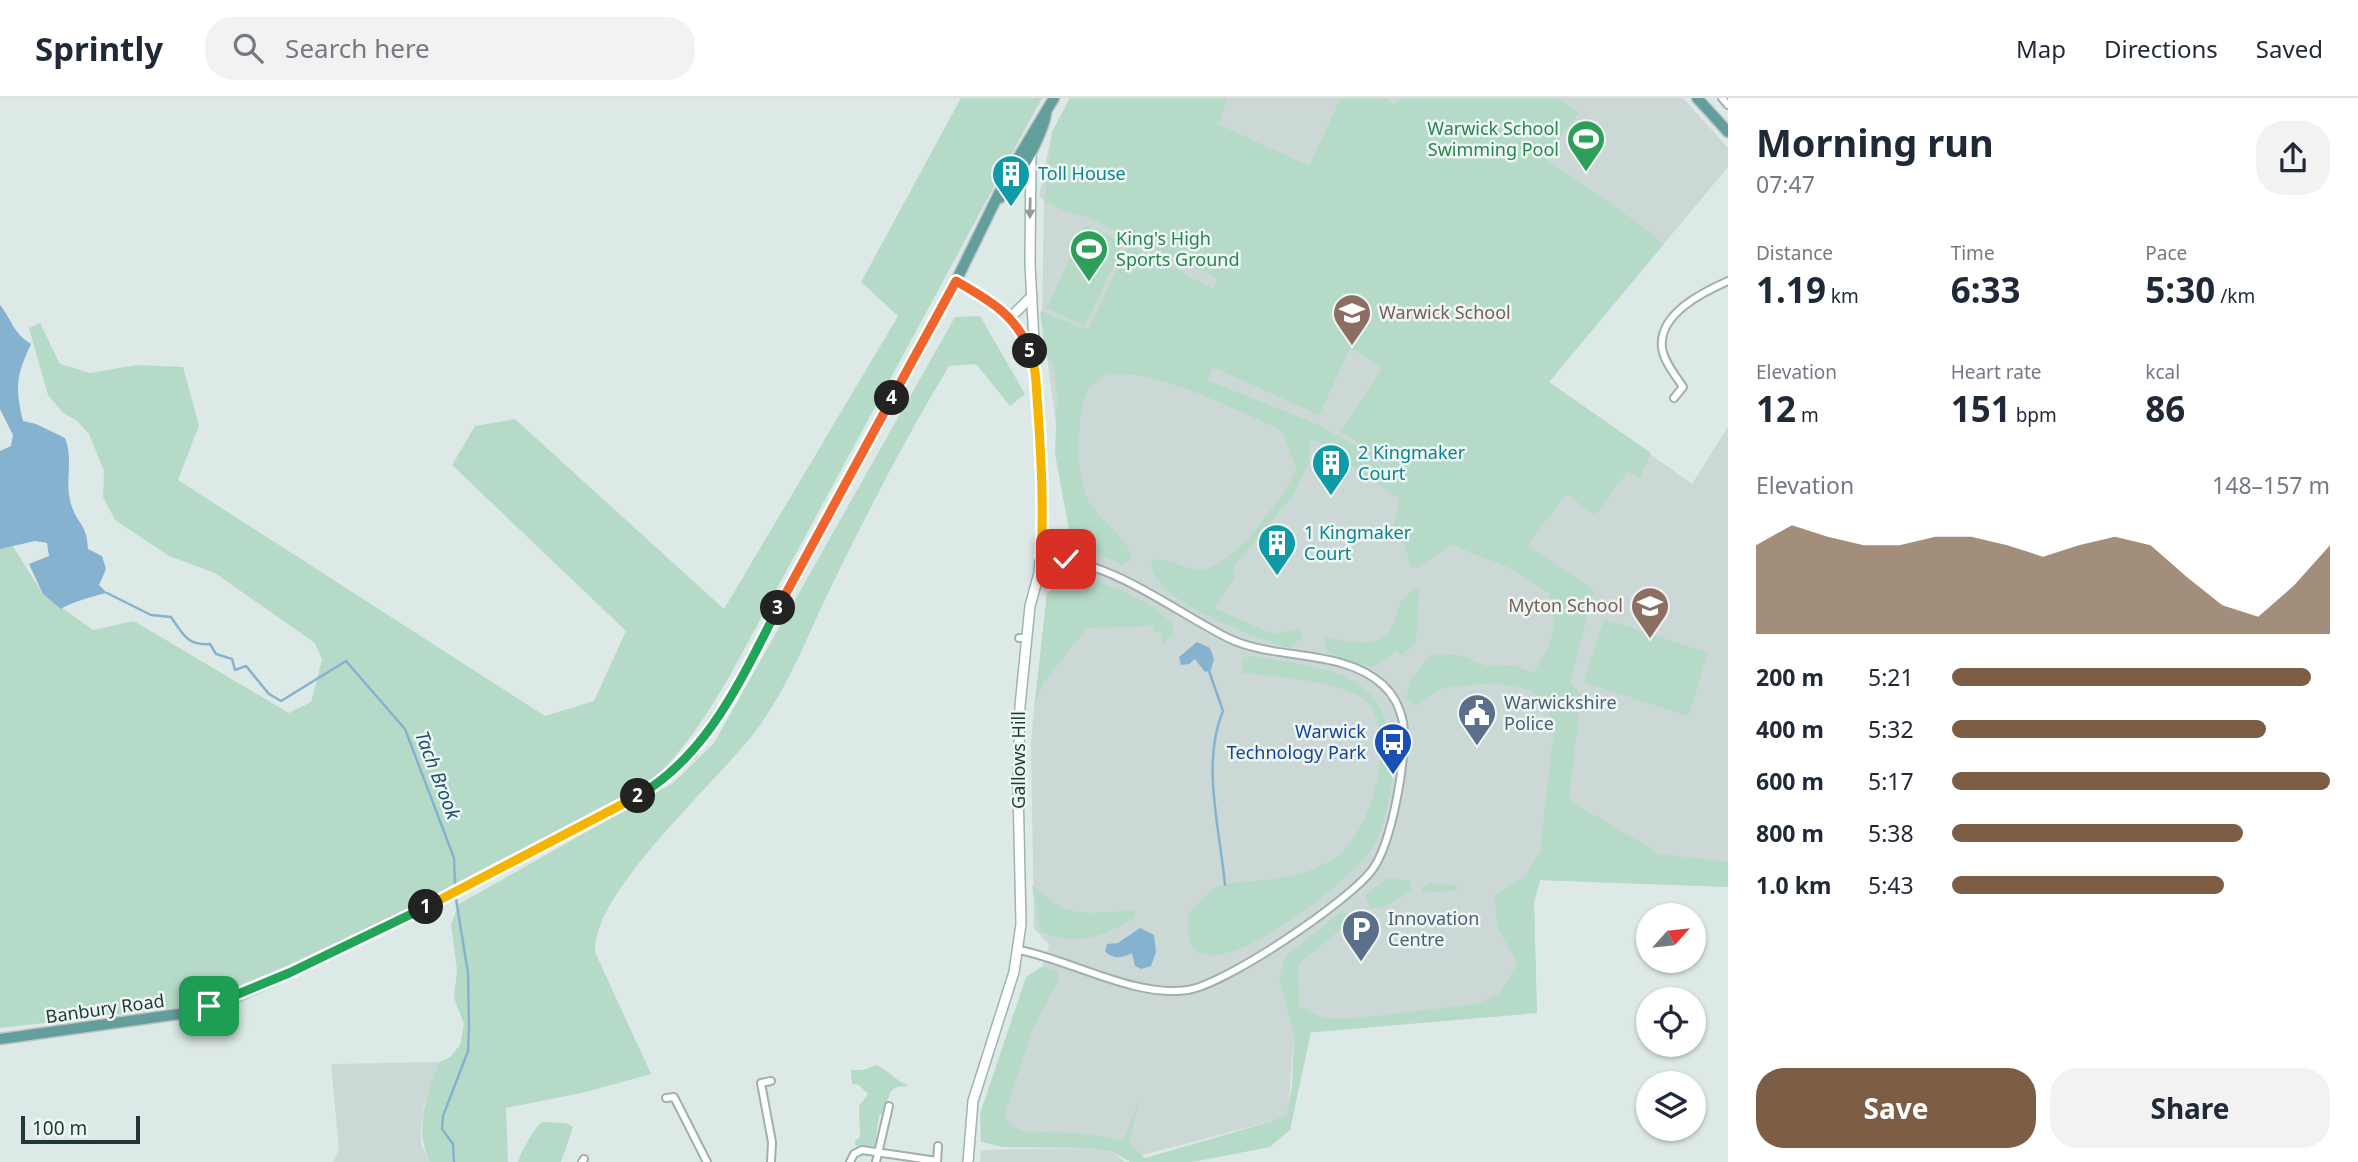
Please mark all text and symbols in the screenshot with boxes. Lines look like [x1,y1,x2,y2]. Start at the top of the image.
search box [205,17,695,80]
text: Sprintly [35,26,163,71]
icon: search [229,29,267,67]
text: Search here [285,30,430,66]
text: Map [2016,32,2066,65]
text: Directions [2104,32,2218,65]
text: Saved [2256,32,2323,65]
place label: Warwick School Swimming Pool [1427,116,1559,161]
text: Morning run [1756,116,1994,168]
sports icon: Warwick School Swimming Pool [1565,118,1607,173]
button: share [2256,121,2330,195]
building icon: Toll House [990,153,1032,208]
place label: Toll House [1038,161,1126,185]
text: 07:47 [1756,168,1815,200]
one-way arrow [1024,198,1035,220]
place label: King's High Sports Ground [1116,226,1239,271]
sports icon: King's High Sports Ground [1068,228,1110,283]
text: Distance [1756,240,1833,266]
text: Time [1951,240,1995,266]
text: Pace [2145,240,2187,266]
text: 1.19 [1756,266,1826,313]
text: 6:33 [1951,266,2021,313]
text: 5:30 [2145,266,2215,313]
text: km [1826,283,1859,309]
text: /km [2215,283,2255,309]
school or university icon: Warwick School [1331,292,1373,347]
place label: Warwick School [1379,300,1511,324]
pin: 5 [1012,334,1048,368]
text: 5 [1024,337,1035,363]
text: Elevation [1756,359,1837,385]
text: Heart rate [1951,359,2041,385]
text: kcal [2145,359,2180,385]
pin: 4 [874,380,910,416]
text: 4 [886,384,897,410]
text: 12 [1756,385,1796,432]
text: 151 [1951,385,2011,432]
text: 86 [2145,385,2185,432]
text: m [1796,402,1819,428]
text: bpm [2011,402,2057,428]
place label: 2 Kingmaker Court [1358,440,1466,485]
building icon: 2 Kingmaker Court [1310,442,1352,497]
text: Elevation [1756,469,1854,501]
text: 148–157 m [2212,469,2330,501]
place label: 1 Kingmaker Court [1304,520,1412,565]
building icon: 1 Kingmaker Court [1256,522,1298,577]
pin [1036,529,1096,589]
icon: check [1047,540,1085,578]
school or university icon: Myton School [1629,585,1671,640]
pin: 3 [760,590,796,626]
place label: Myton School [1508,593,1623,617]
text: 3 [772,594,783,620]
text: 200 m [1756,661,1824,693]
text: 5:21 [1868,661,1914,693]
place label: Warwickshire Police [1504,690,1617,735]
public building icon: Warwickshire Police [1456,692,1498,747]
street label: Gallows Hill [1006,711,1030,809]
text: 400 m [1756,713,1824,745]
text: 5:32 [1868,713,1914,745]
place label: Warwick Technology Park [1227,719,1366,764]
bus stop icon: Warwick Technology Park [1372,721,1414,776]
water label: Tach Brook [409,727,467,823]
text: 600 m [1756,765,1824,797]
text: 5:17 [1868,765,1914,797]
pin: 2 [620,778,656,814]
text: 2 [632,782,643,808]
text: 800 m [1756,817,1824,849]
text: 5:38 [1868,817,1914,849]
text: 1.0 km [1756,869,1831,901]
text: 5:43 [1868,869,1914,901]
pin: 1 [408,890,444,924]
text: 1 [420,893,431,919]
north arrow [1636,903,1706,973]
map controls [1636,903,1706,1141]
place label: Innovation Centre [1388,906,1479,951]
parking icon: Innovation Centre [1340,908,1382,963]
pin [179,976,239,1036]
icon: arrive [190,987,228,1025]
button: locate [1636,987,1706,1057]
street label: Banbury Road [44,988,166,1028]
button: Save [1756,1068,2036,1148]
button: Share [2050,1068,2330,1148]
button: layers [1636,1071,1706,1141]
scale bar [21,1113,140,1145]
text: 100 m [32,1115,87,1141]

